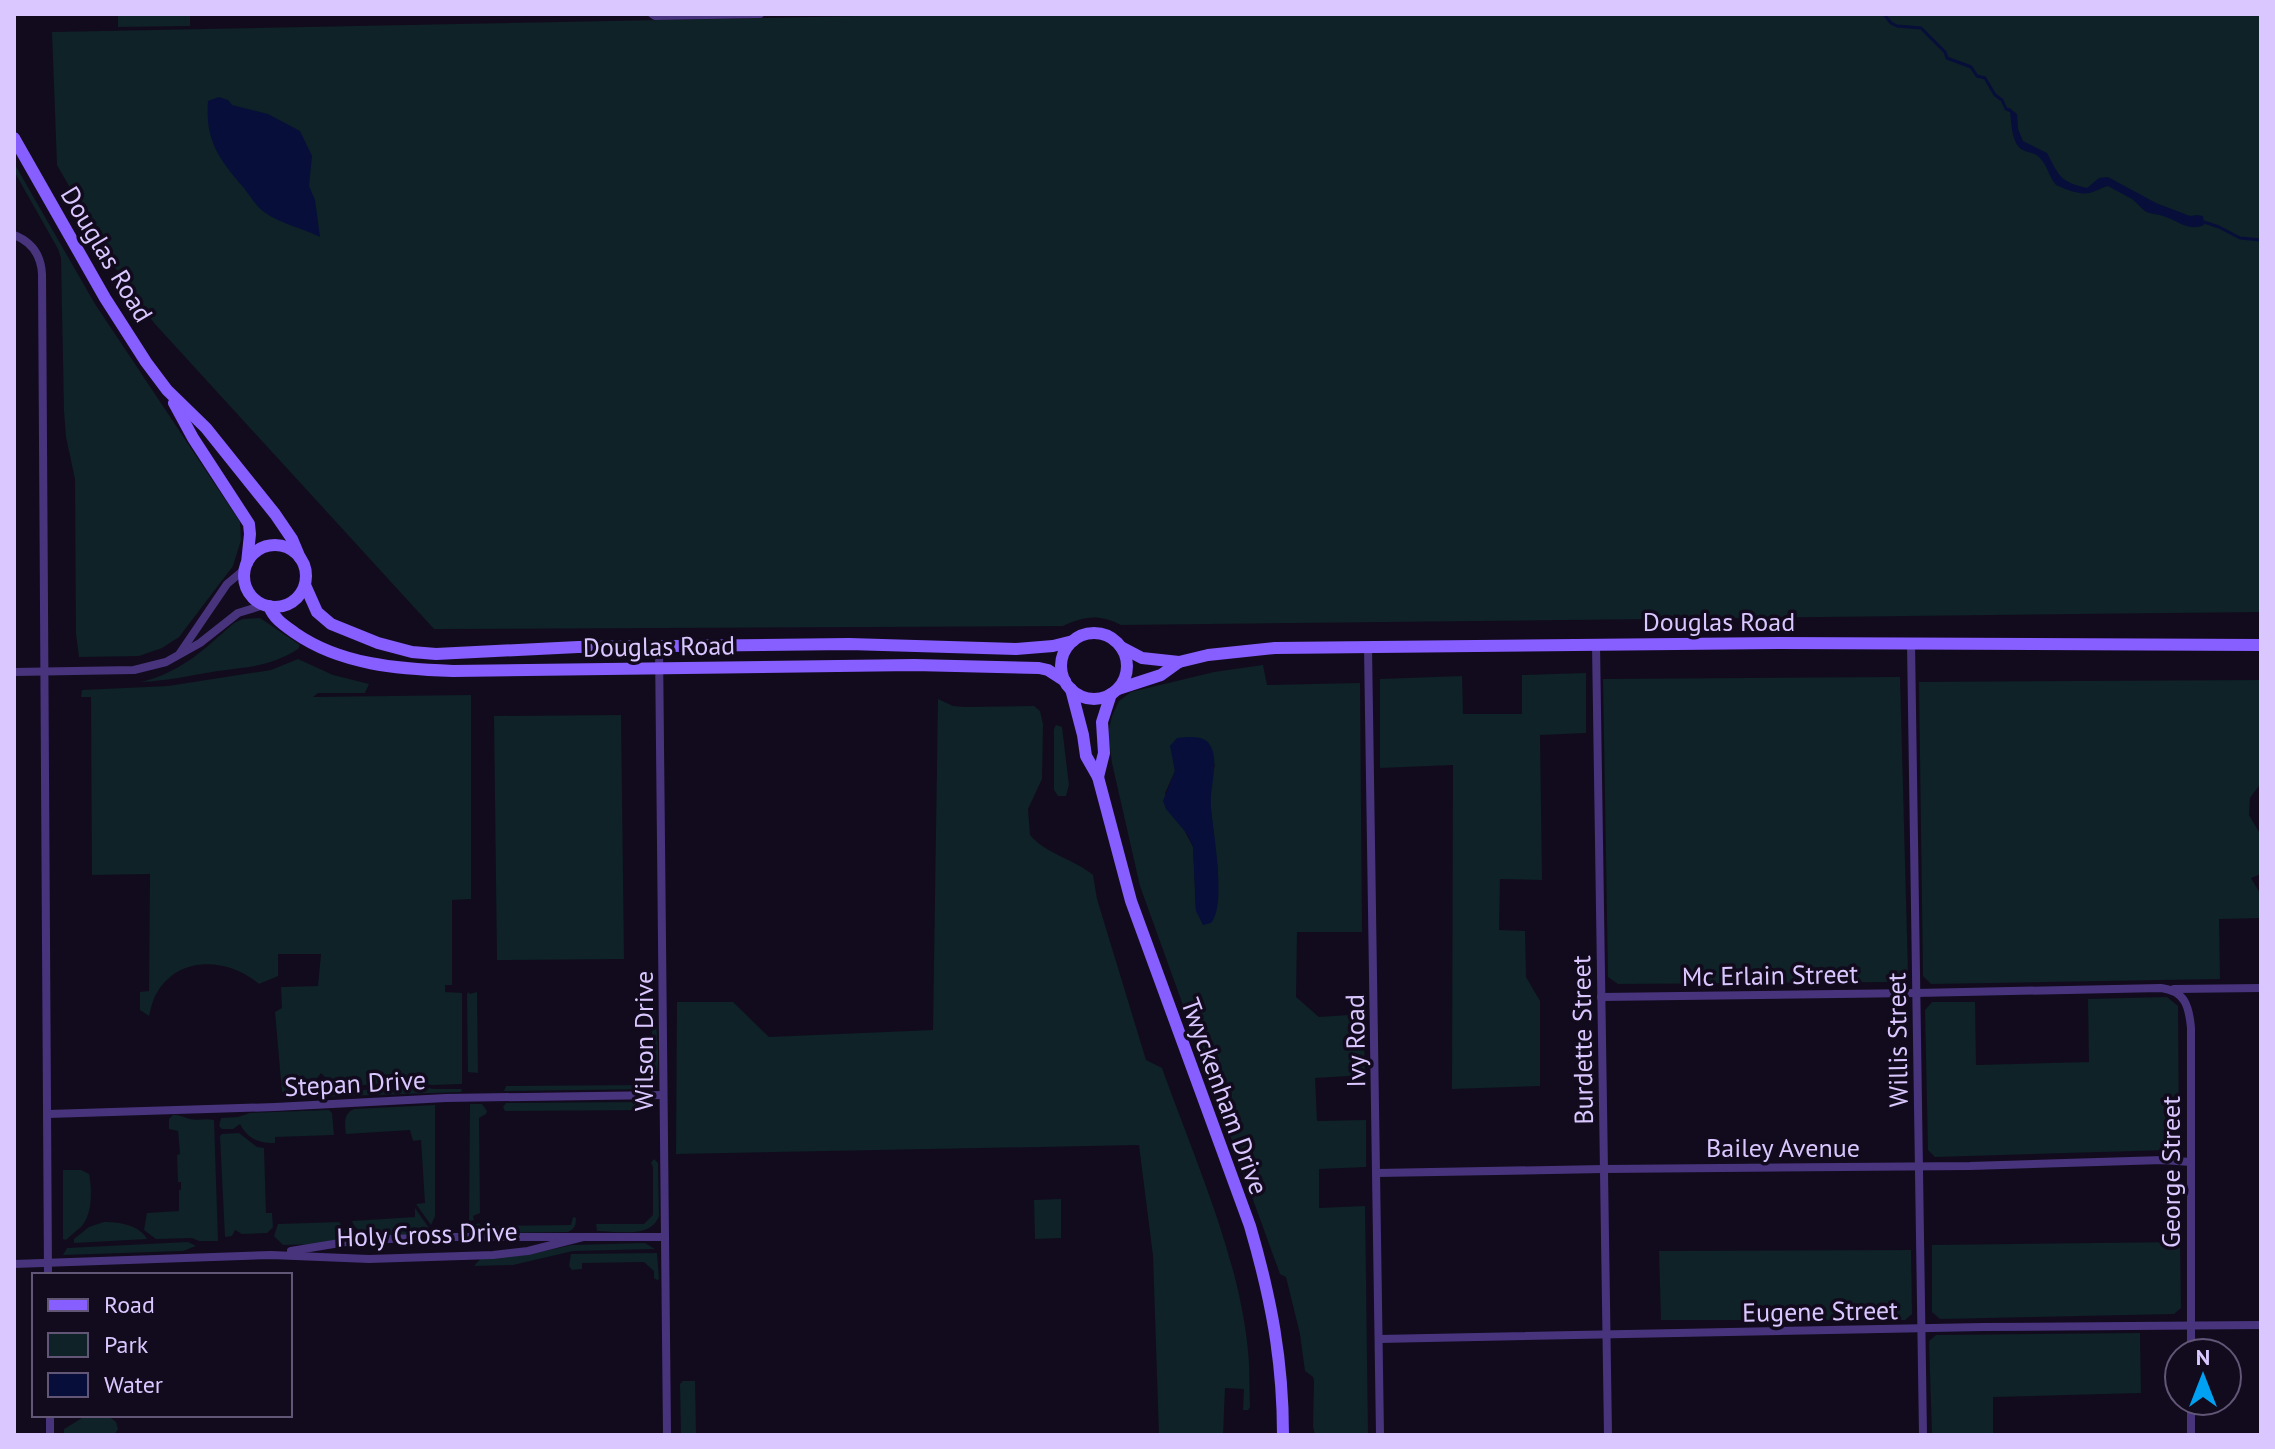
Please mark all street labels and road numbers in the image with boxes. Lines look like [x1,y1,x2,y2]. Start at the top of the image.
street label: Douglas Road [54,180,160,328]
street label: Douglas Road [1643,605,1795,638]
street label: Douglas Road [583,628,735,664]
street label: Burdette Street [1564,955,1600,1125]
street label: Mc Erlain Street [1682,957,1859,993]
street label: Wilson Drive [627,971,660,1111]
street label: Willis Street [1879,972,1915,1108]
street label: Twyckenham Drive [1174,993,1276,1199]
street label: Ivy Road [1338,994,1372,1088]
street label: Stepan Drive [283,1063,427,1103]
street label: George Street [2154,1096,2187,1248]
street label: Bailey Avenue [1706,1131,1860,1164]
street label: Holy Cross Drive [336,1214,518,1254]
street label: Eugene Street [1742,1293,1898,1329]

